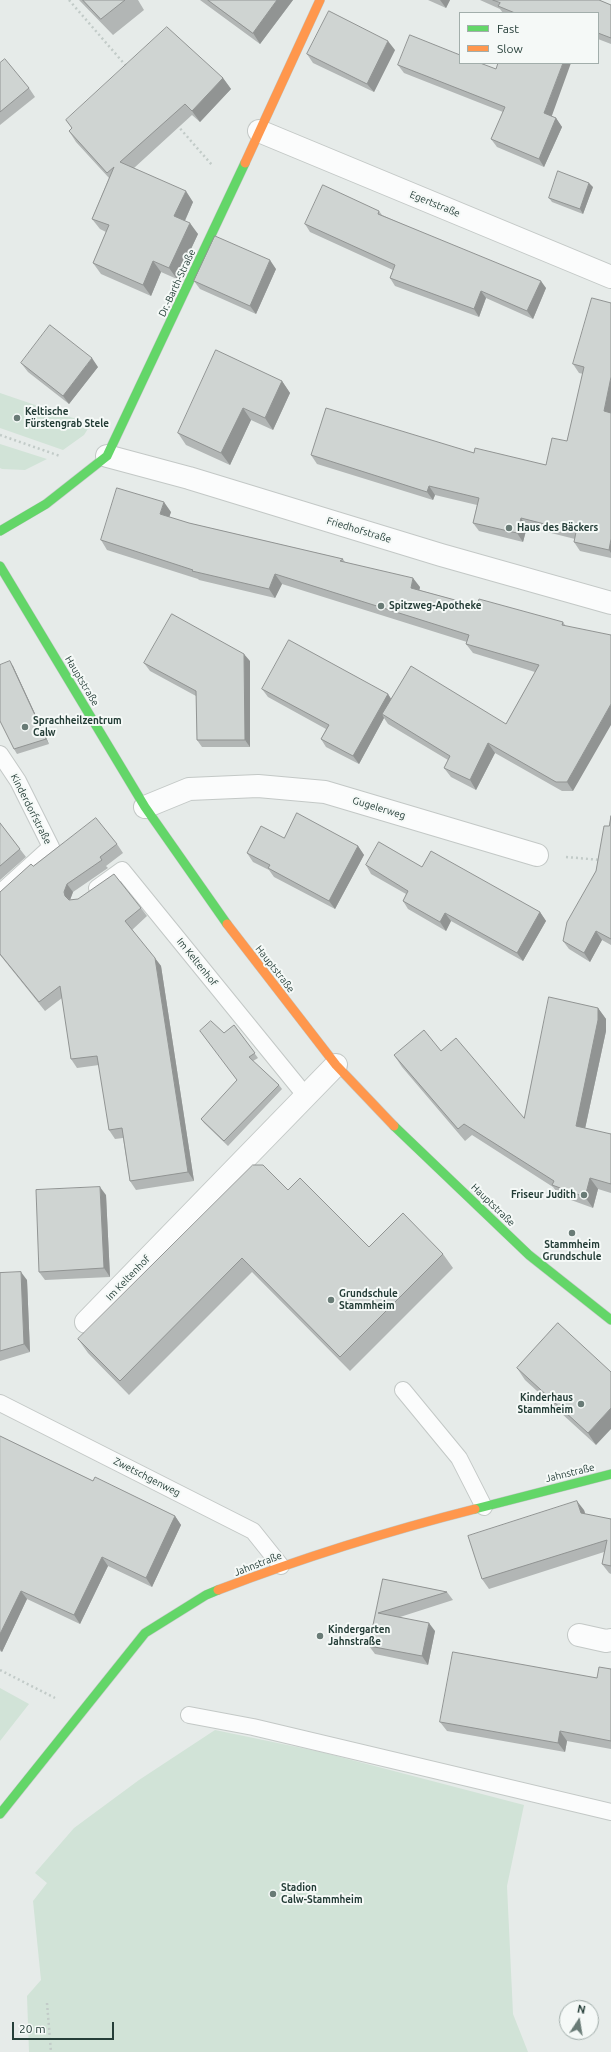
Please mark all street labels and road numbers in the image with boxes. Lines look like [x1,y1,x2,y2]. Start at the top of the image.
street label: Egertstraße [408,188,462,220]
street label: Dr.-Barth-Straße [156,247,198,319]
street label: Friedhofstraße [325,514,393,546]
street label: Hauptstraße [62,654,102,708]
street label: Kinderdorfstraße [8,772,54,846]
street label: Gugelerweg [351,794,407,822]
street label: Im Keltenhof [174,936,220,988]
street label: Hauptstraße [253,943,297,995]
street label: Hauptstraße [469,1181,517,1229]
street label: Im Keltenhof [104,1253,152,1303]
street label: Zwetschgenweg [112,1455,182,1499]
street label: Jahnstraße [544,1461,596,1485]
street label: Jahnstraße [232,1549,284,1579]

